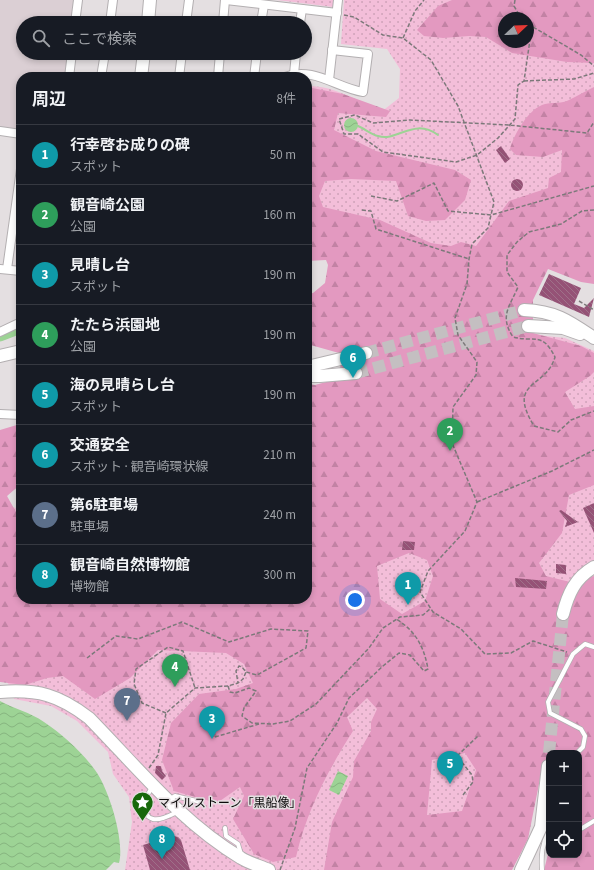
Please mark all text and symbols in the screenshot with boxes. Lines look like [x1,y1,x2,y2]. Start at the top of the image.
north arrow [498,12,534,48]
search box [16,16,312,60]
icon: search [30,27,52,49]
text: ここで検索 [62,29,137,50]
text: 周辺 [32,88,66,112]
text: 8件 [277,90,296,108]
text: 行幸啓お成りの碑 [70,135,190,156]
text: 1 [42,146,48,164]
text: 50 m [270,146,296,164]
text: スポット [70,158,122,176]
text: 観音崎公園 [70,195,145,216]
text: 2 [42,206,48,224]
text: 160 m [263,206,296,224]
text: 公園 [70,218,96,236]
text: 見晴し台 [70,255,130,276]
text: 3 [42,266,48,284]
text: 190 m [263,266,296,284]
text: スポット [70,278,122,296]
text: たたら浜園地 [70,315,160,336]
text: 4 [42,326,48,344]
text: 190 m [263,326,296,344]
text: 公園 [70,338,96,356]
pin: 6 [340,345,366,378]
text: 海の見晴らし台 [70,375,175,396]
text: 5 [42,386,48,404]
text: 190 m [263,386,296,404]
text: スポット [70,398,122,416]
pin: 2 [437,418,463,451]
text: 交通安全 [70,435,130,456]
text: 6 [42,446,48,464]
text: 210 m [263,446,296,464]
text: スポット · 観音崎環状線 [70,458,208,476]
text: 第6駐車場 [70,495,138,516]
text: 7 [42,506,48,524]
text: 240 m [263,506,296,524]
text: 駐車場 [70,518,109,536]
text: 観音崎自然博物館 [70,555,190,576]
text: 8 [42,566,48,584]
text: 300 m [263,566,296,584]
pin: 1 [395,572,421,605]
text: 博物館 [70,578,109,596]
your location [345,590,365,610]
pin: 4 [162,654,188,687]
pin: 7 [114,688,140,721]
pin: 3 [199,706,225,739]
map controls [546,750,582,858]
button: + [546,750,582,786]
pin: 5 [437,751,463,784]
button: − [546,786,582,822]
place icon: マイルストーン「黒船像」 [129,790,155,823]
place label: マイルストーン「黒船像」 [158,795,301,812]
button: locate [546,822,582,858]
pin: 8 [149,826,175,859]

